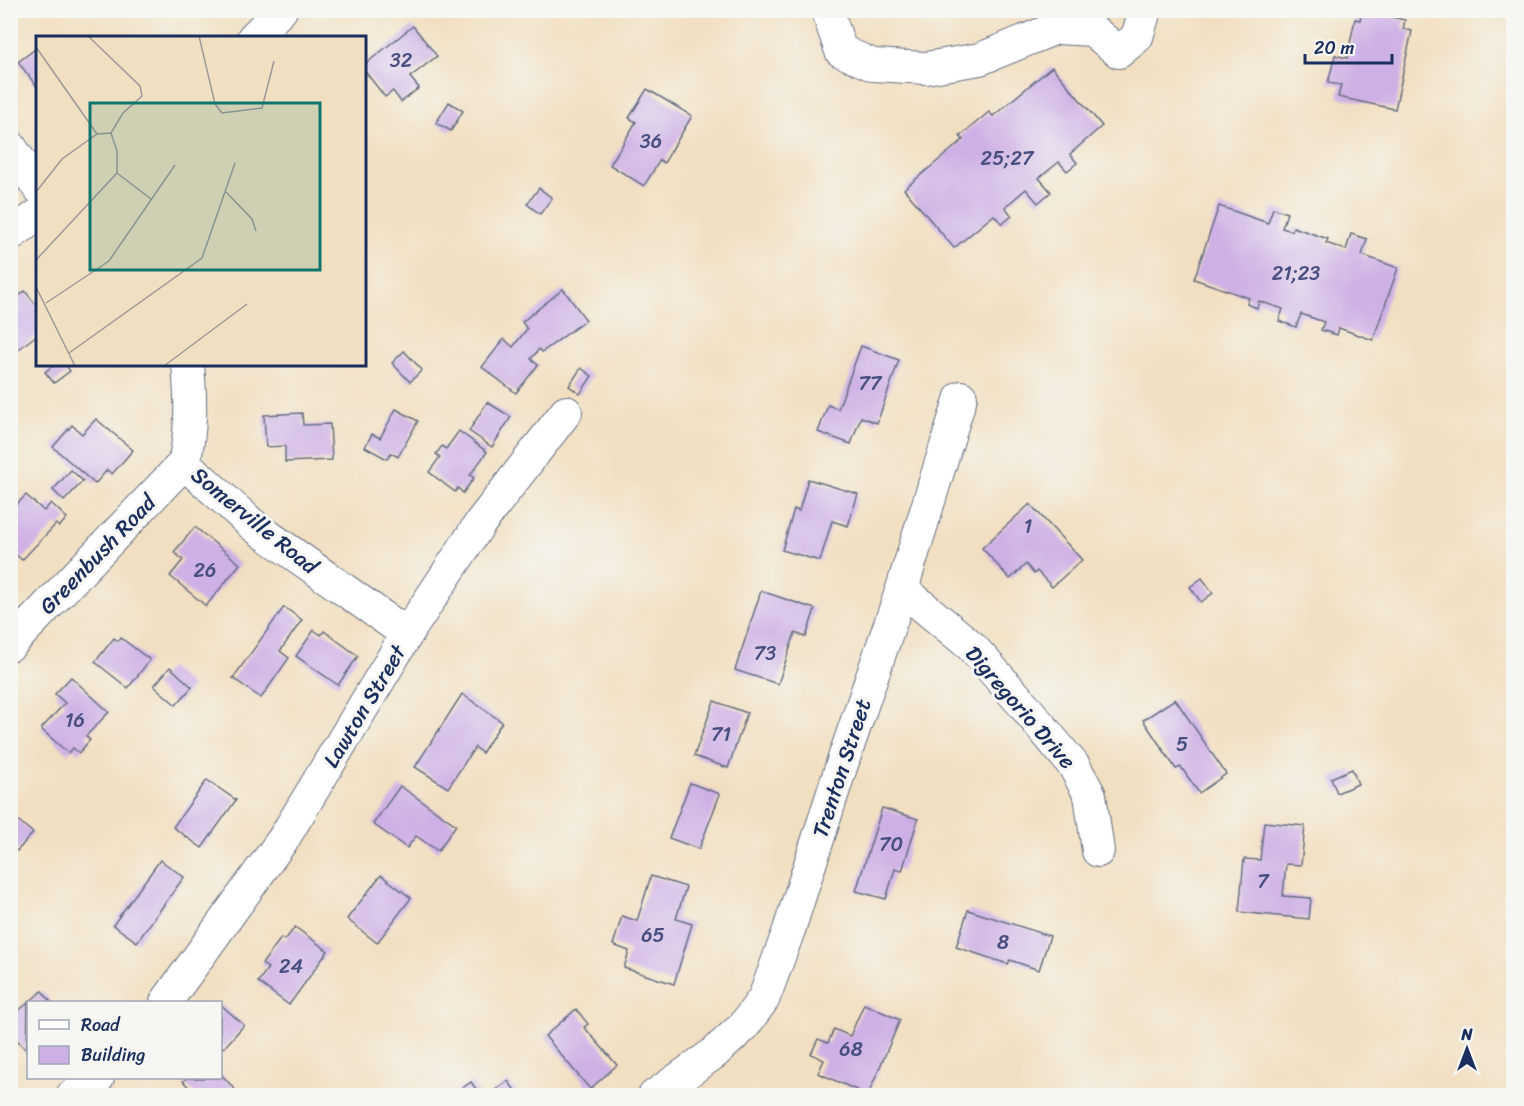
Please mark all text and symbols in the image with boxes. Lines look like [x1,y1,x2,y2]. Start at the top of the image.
scale bar [1305,27,1392,65]
text: 20 m [1314,32,1354,64]
inset map [36,36,366,366]
house number: 32 [390,43,413,78]
house number: 36 [640,124,662,159]
house number: 25;27 [981,141,1035,176]
house number: 21;23 [1272,256,1320,291]
house number: 77 [859,366,883,401]
street label: Somerville Road [182,456,328,585]
street label: Greenbush Road [29,484,166,624]
house number: 1 [1024,509,1032,544]
house number: 26 [194,553,216,588]
street label: Lawton Street [312,636,417,775]
house number: 73 [754,636,776,671]
street label: Digregorio Drive [955,636,1086,778]
street label: Trenton Street [801,693,882,843]
house number: 16 [65,703,85,738]
house number: 71 [711,717,731,752]
house number: 5 [1176,727,1188,762]
house number: 70 [879,827,903,862]
house number: 7 [1257,864,1270,899]
house number: 65 [641,918,665,953]
house number: 8 [997,925,1009,960]
house number: 24 [279,949,303,984]
legend [27,1001,222,1079]
text: Road [81,1009,121,1041]
north arrow [1437,1019,1497,1079]
text: N [1460,1020,1473,1049]
house number: 68 [839,1032,863,1067]
text: Building [81,1039,145,1071]

